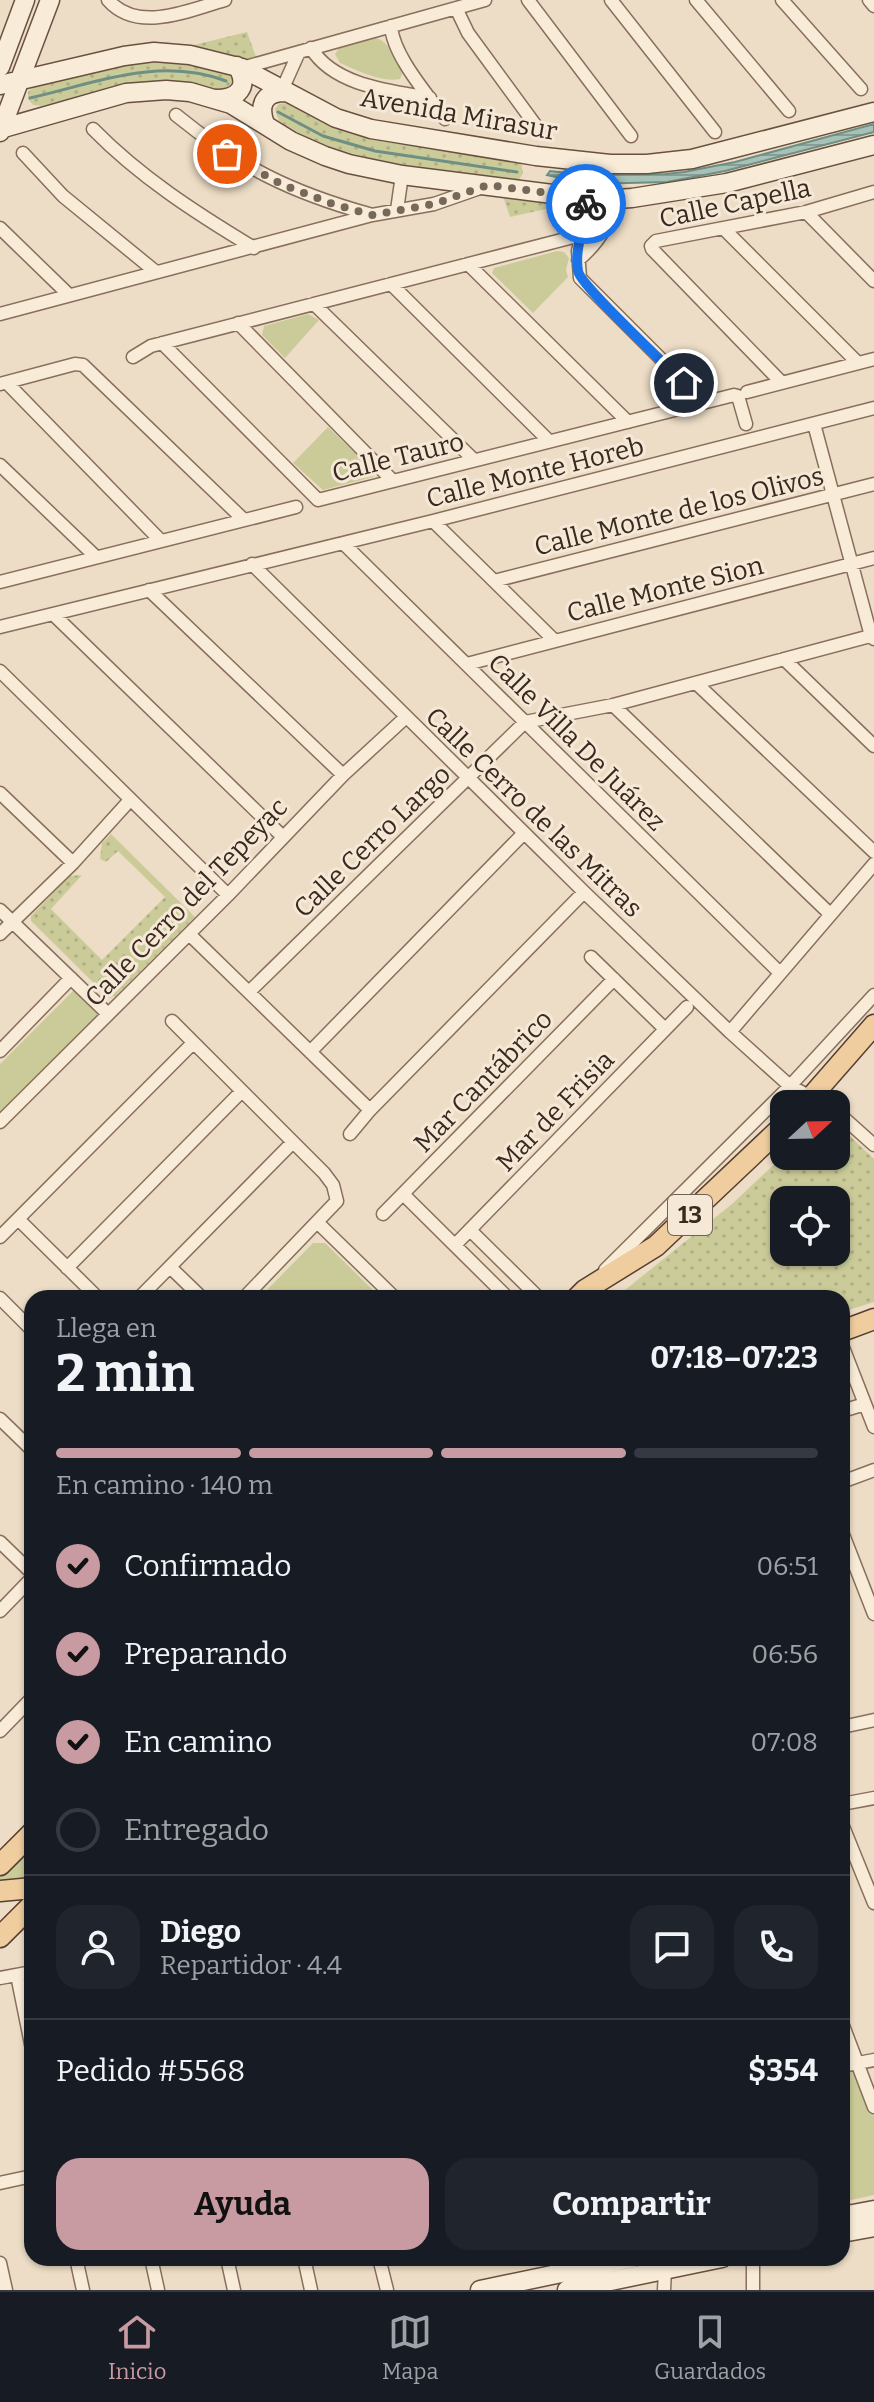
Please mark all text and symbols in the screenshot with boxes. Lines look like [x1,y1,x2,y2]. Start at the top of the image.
street label: Avenida Mirasur [358,82,560,147]
pin [193,120,261,188]
icon: bag [205,132,249,176]
courier [546,164,626,244]
street label: Calle Capella [657,172,814,235]
icon: bike [564,182,608,226]
pin [650,349,718,417]
icon: home [662,361,706,405]
street label: Calle Tauro [329,426,467,489]
street label: Calle Monte Horeb [423,430,647,514]
street label: Calle Monte de los Olivos [531,461,827,562]
street label: Calle Monte Sion [564,550,767,629]
street label: Calle Villa De Juárez [482,647,672,837]
street label: Calle Cerro de las Mitras [419,701,648,924]
street label: Calle Cerro Largo [288,759,457,924]
street label: Calle Cerro del Tepeyac [79,792,294,1013]
street label: Mar Cantábrico [408,1004,559,1159]
street label: Mar de Frisia [490,1045,621,1178]
north arrow [770,1090,850,1170]
map controls [770,1090,850,1266]
button: locate [770,1186,850,1266]
road number: 13 [668,1195,712,1235]
text: Llega en [56,1313,156,1344]
text: 07:18–07:23 [650,1340,818,1376]
text: 2 min [56,1342,194,1405]
text: En camino · 140 m [56,1470,273,1501]
icon: check [56,1544,100,1588]
text: Confirmado [124,1548,291,1584]
text: 06:51 [756,1551,818,1582]
icon: check [56,1632,100,1676]
text: Preparando [124,1636,288,1672]
text: 06:56 [751,1639,818,1670]
icon: check [56,1720,100,1764]
text: En camino [124,1724,272,1760]
text: 07:08 [751,1727,818,1758]
text: Entregado [124,1812,269,1848]
button: person [56,1905,140,1989]
button: chat [630,1905,714,1989]
button: phone [734,1905,818,1989]
text: Diego [160,1914,241,1950]
text: Repartidor · 4.4 [160,1950,342,1981]
text: Pedido #5568 [56,2053,245,2089]
text: $354 [748,2053,818,2089]
button: Ayuda [56,2158,429,2250]
button: Compartir [445,2158,818,2250]
tab: Inicio [108,2310,166,2385]
tab: Mapa [382,2310,439,2385]
tab: Guardados [654,2310,766,2385]

